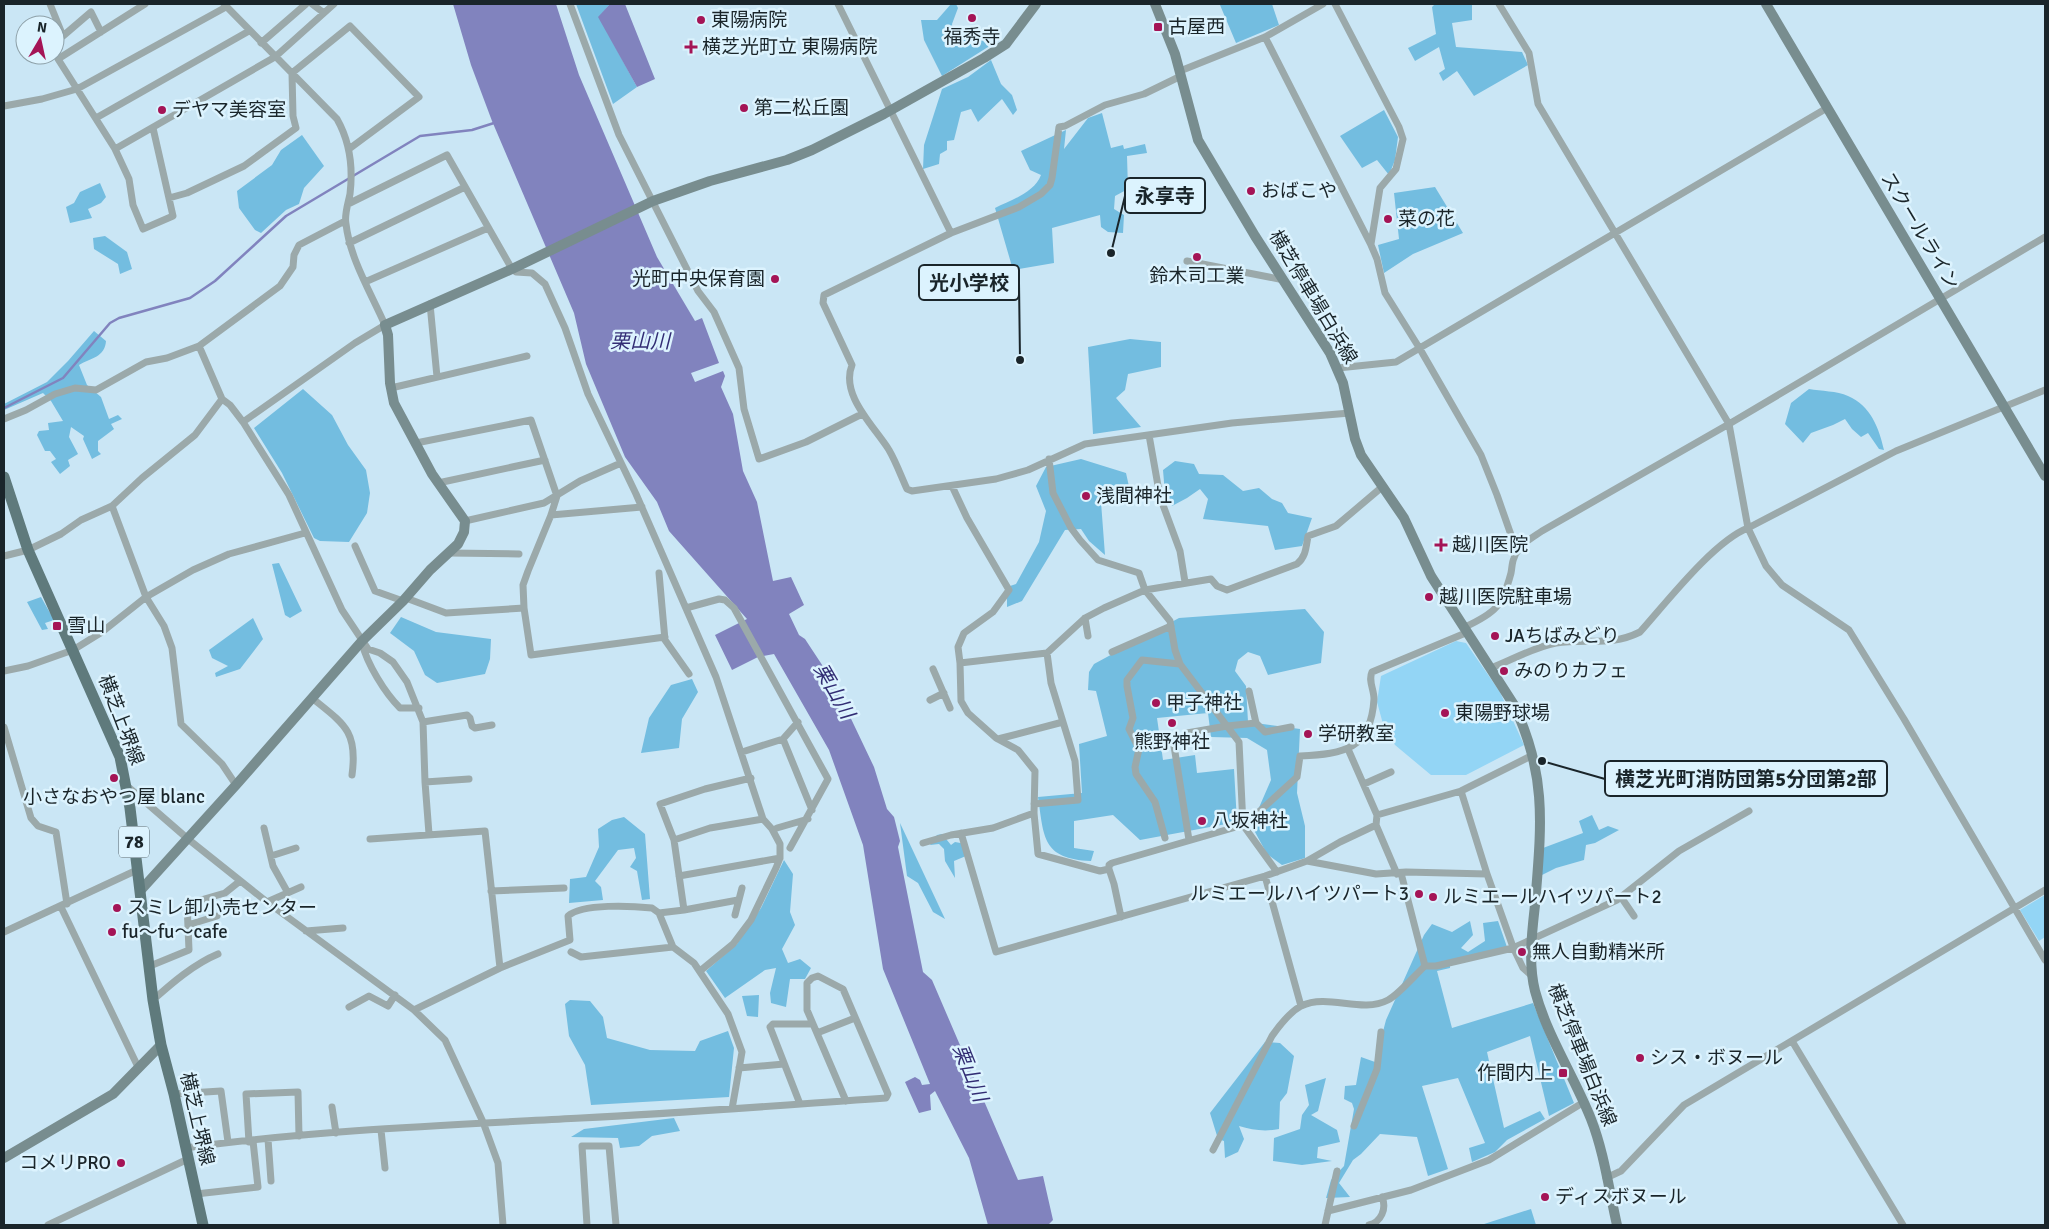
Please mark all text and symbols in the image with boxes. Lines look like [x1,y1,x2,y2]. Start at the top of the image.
place label: 東陽病院 [711,8,787,32]
marker: 福秀寺 [966,12,978,24]
marker: 東陽病院 [695,14,707,26]
north arrow [15,15,65,65]
place label: 古屋西 [1168,15,1225,39]
text: N [36,18,48,37]
marker: 古屋西 [1152,21,1164,33]
place label: 福秀寺 [943,25,1001,49]
place label: 横芝光町立 東陽病院 [702,35,877,59]
marker: 横芝光町立 東陽病院 [684,40,698,54]
place label: 第二松丘園 [754,96,849,120]
place label: デヤマ美容室 [172,98,286,122]
marker: 第二松丘園 [738,102,750,114]
marker: デヤマ美容室 [156,104,168,116]
street label: スクールライン [1875,168,1965,294]
callout: 永享寺 [1125,178,1205,213]
place label: おばこや [1261,179,1337,203]
text: 永享寺 [1135,184,1195,209]
marker: おばこや [1245,185,1257,197]
place label: 菜の花 [1398,207,1455,231]
marker: 菜の花 [1382,213,1394,225]
street label: 横芝停車場白浜線 [1264,226,1362,368]
marker: 鈴木司工業 [1191,251,1203,263]
place label: 鈴木司工業 [1149,264,1245,288]
callout: 光小学校 [919,265,1019,300]
place label: 光町中央保育園 [632,267,765,291]
text: 光小学校 [929,271,1009,296]
marker: 光町中央保育園 [769,273,781,285]
water label: 栗山川 [610,329,672,354]
place label: 浅間神社 [1096,484,1172,508]
marker: 浅間神社 [1080,490,1092,502]
place label: 越川医院 [1452,533,1528,557]
marker: 越川医院 [1434,538,1448,552]
place label: 越川医院駐車場 [1439,585,1572,609]
marker: 越川医院駐車場 [1423,591,1435,603]
place label: 雪山 [67,614,105,638]
marker: 雪山 [51,620,63,632]
place label: JAちばみどり [1505,624,1620,648]
marker: JAちばみどり [1489,630,1501,642]
water label: 栗山川 [808,659,861,725]
place label: みのりカフェ [1514,659,1628,683]
marker: みのりカフェ [1498,665,1510,677]
street label: 横芝上堺線 [93,671,149,769]
place label: 甲子神社 [1166,691,1242,715]
marker: 甲子神社 [1150,697,1162,709]
place label: 東陽野球場 [1455,701,1550,725]
marker: 東陽野球場 [1439,707,1451,719]
marker: 熊野神社 [1166,717,1178,729]
place label: 学研教室 [1318,722,1394,746]
marker: 学研教室 [1302,728,1314,740]
place label: 熊野神社 [1134,730,1210,754]
callout: 横芝光町消防団第5分団第2部 [1605,761,1887,796]
text: 横芝光町消防団第5分団第2部 [1615,767,1877,792]
marker: 小さなおやつ屋 blanc [108,772,120,784]
place label: 小さなおやつ屋 blanc [23,785,205,809]
place label: 八坂神社 [1212,809,1288,833]
marker: 八坂神社 [1196,815,1208,827]
road number: 78 [119,826,149,858]
place label: ルミエールハイツパート3 [1190,882,1409,906]
place label: ルミエールハイツパート2 [1443,885,1662,909]
marker: ルミエールハイツパート3 [1413,888,1425,900]
marker: ルミエールハイツパート2 [1427,891,1439,903]
place label: スミレ卸小売センター [127,896,317,920]
marker: スミレ卸小売センター [111,902,123,914]
place label: fu～fu～cafe [122,920,228,944]
marker: fu～fu～cafe [106,926,118,938]
place label: 無人自動精米所 [1532,940,1665,964]
marker: 無人自動精米所 [1516,946,1528,958]
street label: 横芝停車場白浜線 [1542,980,1622,1130]
water label: 栗山川 [947,1041,994,1107]
place label: シス・ボヌール [1650,1046,1783,1070]
marker: シス・ボヌール [1634,1052,1646,1064]
place label: 作間内上 [1477,1061,1553,1085]
marker: 作間内上 [1557,1067,1569,1079]
street label: 横芝上堺線 [175,1070,219,1168]
place label: コメリPRO [20,1151,111,1175]
marker: コメリPRO [115,1157,127,1169]
place label: ディスボヌール [1555,1185,1687,1209]
marker: ディスボヌール [1539,1191,1551,1203]

